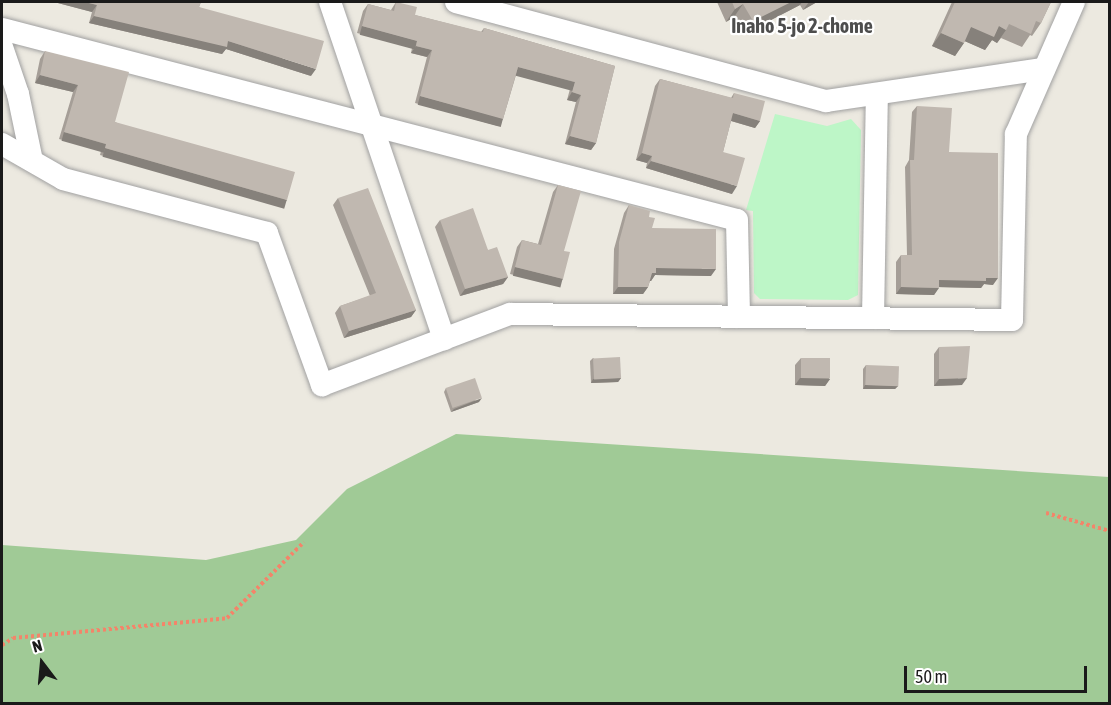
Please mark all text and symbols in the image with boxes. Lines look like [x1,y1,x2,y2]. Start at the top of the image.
district label: Inaho 5-jo 2-chome [731,13,873,37]
north arrow [12,633,72,693]
text: N [30,636,44,656]
scale bar [907,654,1090,692]
text: 50 m [915,666,947,687]

